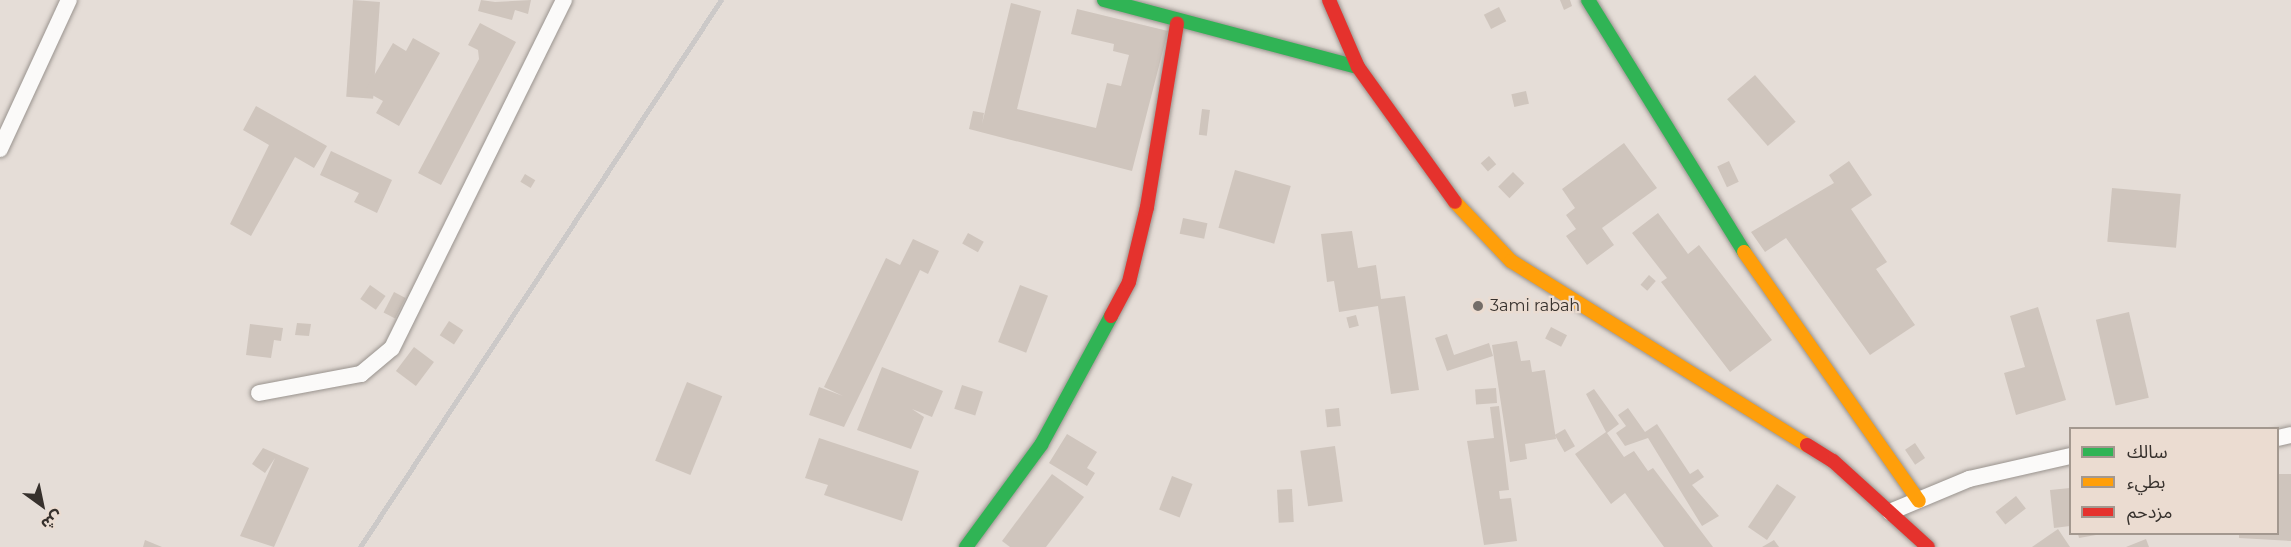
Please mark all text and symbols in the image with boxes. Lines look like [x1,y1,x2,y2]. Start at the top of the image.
place label: 3ami rabah [1490,296,1580,316]
marker: 3ami rabah [1471,299,1485,313]
legend [2069,427,2279,535]
text: سالك [2127,441,2168,463]
text: بطيء [2127,471,2165,493]
north arrow [12,475,72,535]
text: مزدحم [2127,501,2172,523]
text: ش [38,507,66,534]

